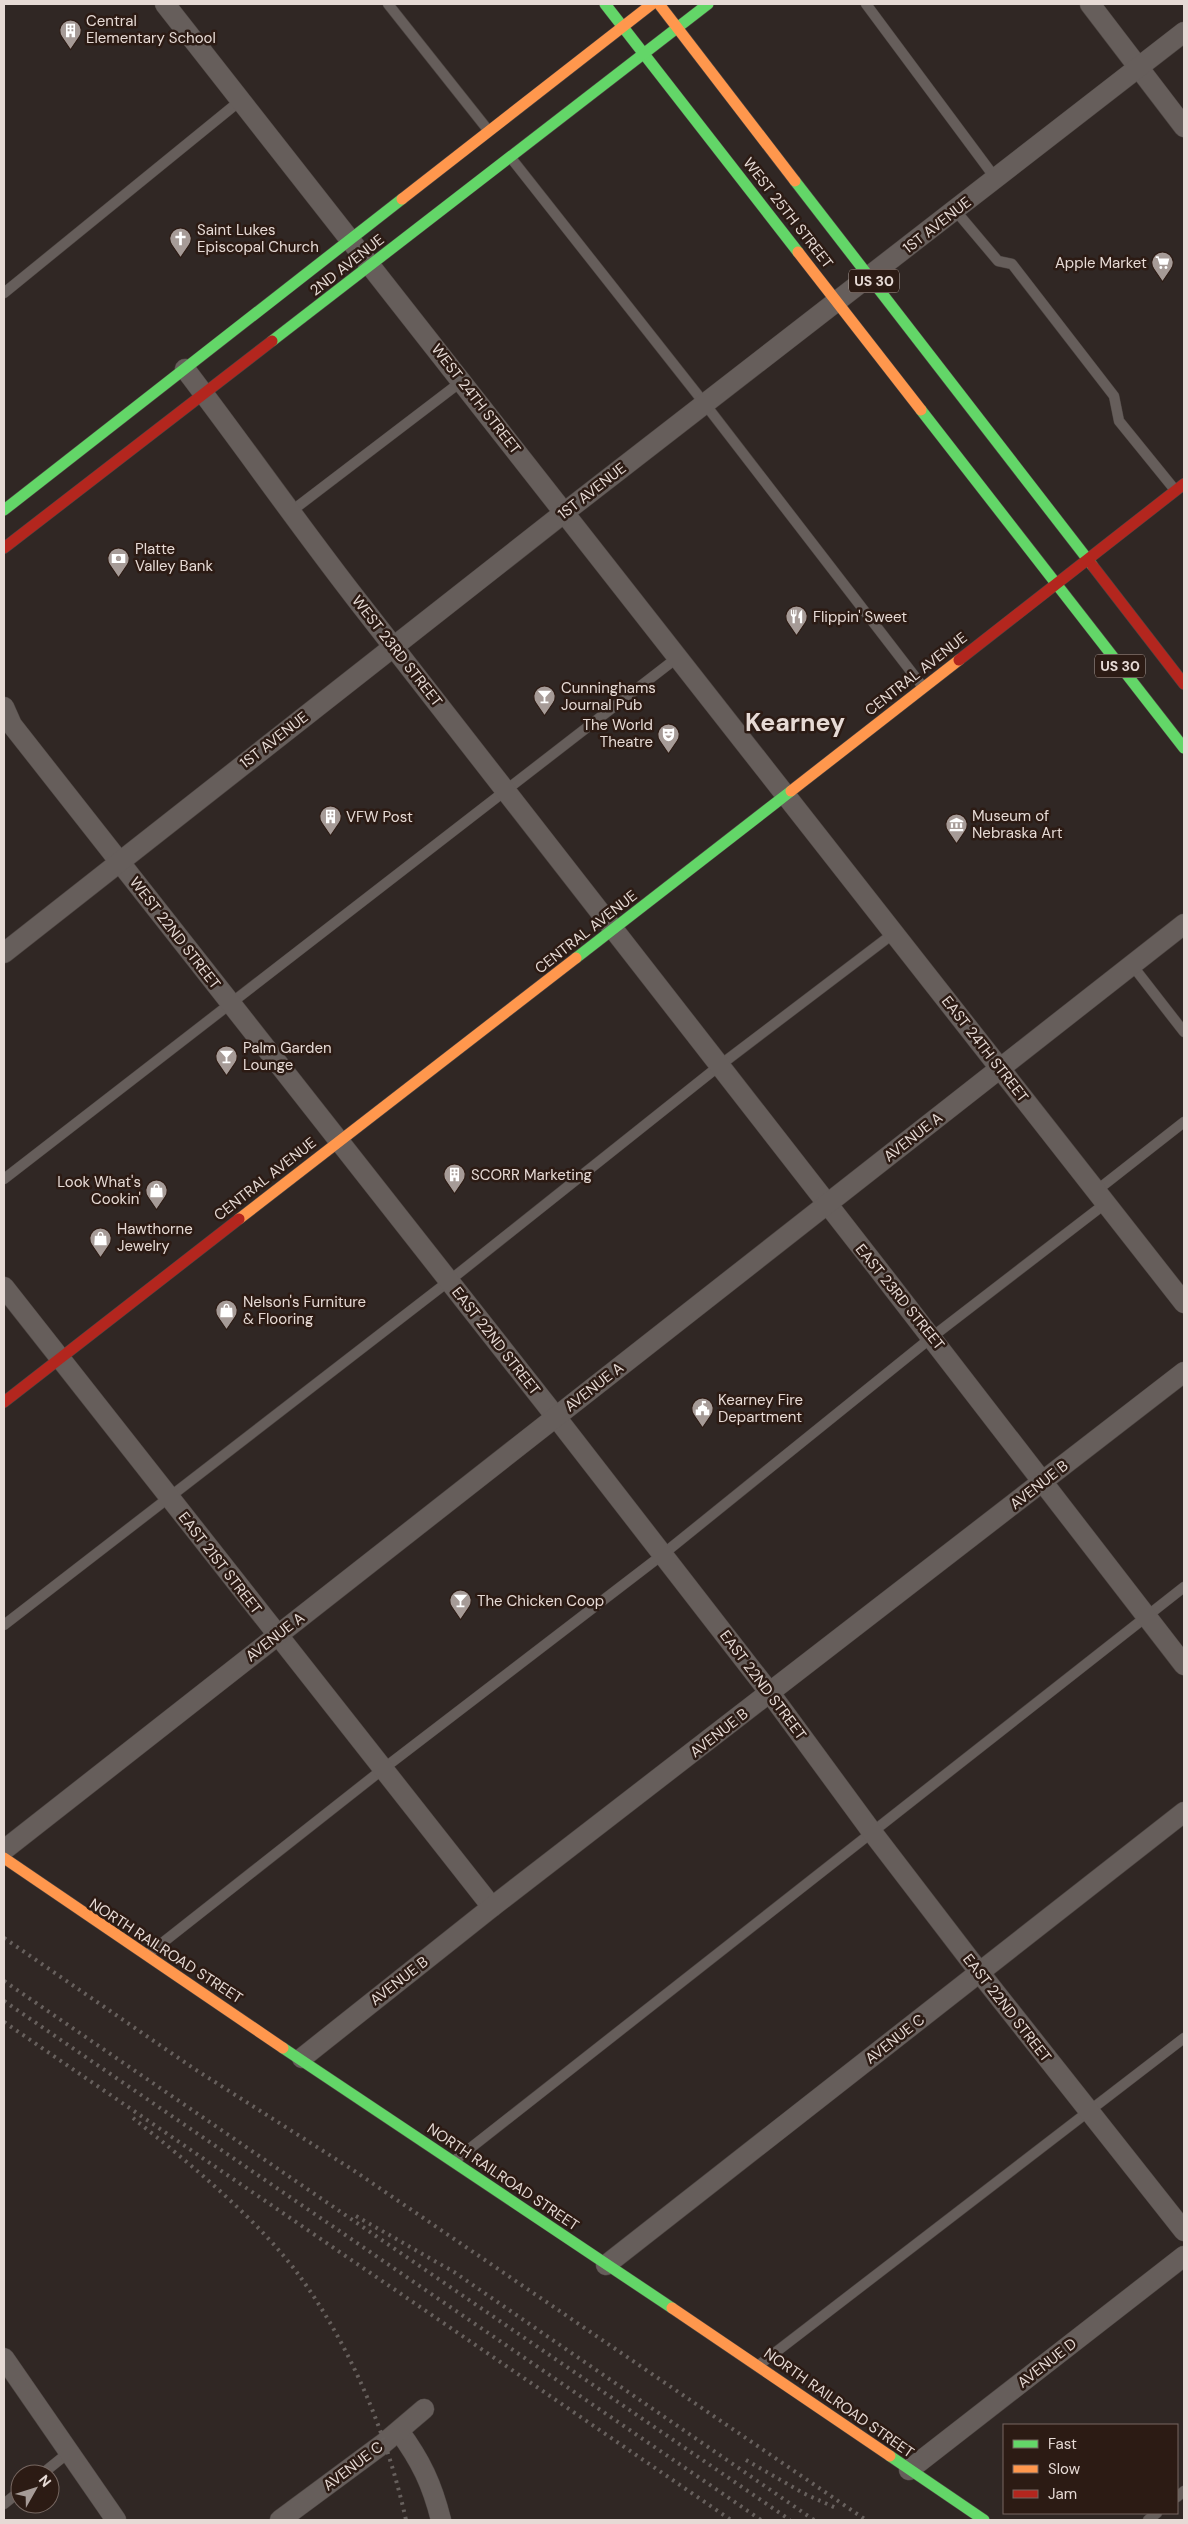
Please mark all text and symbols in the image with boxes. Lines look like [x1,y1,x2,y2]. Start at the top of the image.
place label: Central Elementary School [86,11,216,48]
building icon: Central Elementary School [58,18,82,49]
street label: WEST 25TH STREET [739,154,837,272]
street label: 1ST AVENUE [899,192,975,258]
place label: Saint Lukes Episcopal Church [197,220,319,257]
church icon: Saint Lukes Episcopal Church [169,227,193,258]
street label: 2ND AVENUE [306,230,388,300]
supermarket icon: Apple Market [1151,251,1175,282]
place label: Apple Market [1055,253,1147,273]
road number: US 30 [849,270,899,292]
street label: WEST 24TH STREET [427,340,525,458]
street label: 1ST AVENUE [554,458,630,524]
place label: Platte Valley Bank [135,539,213,576]
bank icon: Platte Valley Bank [107,546,131,577]
street label: WEST 23RD STREET [347,591,447,711]
restaurant icon: Flippin' Sweet [785,605,809,636]
place label: Flippin' Sweet [813,607,907,627]
street label: CENTRAL AVENUE [861,628,971,720]
road number: US 30 [1095,654,1145,678]
place label: Cunninghams Journal Pub [561,678,656,715]
bar icon: Cunninghams Journal Pub [533,685,557,716]
district label: Kearney [745,706,845,739]
street label: 1ST AVENUE [236,707,312,773]
place label: The World Theatre [582,715,653,752]
theatre icon: The World Theatre [657,722,681,753]
building icon: VFW Post [318,805,342,836]
place label: Museum of Nebraska Art [972,806,1063,843]
place label: VFW Post [346,807,413,827]
museum icon: Museum of Nebraska Art [944,813,968,844]
street label: WEST 22ND STREET [125,873,225,993]
street label: CENTRAL AVENUE [531,886,641,978]
street label: EAST 24TH STREET [937,992,1033,1106]
place label: Palm Garden Lounge [243,1038,332,1075]
bar icon: Palm Garden Lounge [215,1045,239,1076]
street label: AVENUE A [879,1108,947,1166]
street label: CENTRAL AVENUE [210,1133,320,1225]
building icon: SCORR Marketing [443,1163,467,1194]
place label: SCORR Marketing [471,1165,592,1185]
place label: Look What's Cookin' [57,1172,141,1209]
shop icon: Look What's Cookin' [145,1179,169,1210]
place label: Hawthorne Jewelry [117,1219,193,1256]
shop icon: Hawthorne Jewelry [89,1226,113,1257]
street label: EAST 23RD STREET [851,1240,949,1354]
street label: EAST 22ND STREET [447,1283,545,1399]
place label: Nelson's Furniture & Flooring [243,1292,366,1329]
shop icon: Nelson's Furniture & Flooring [215,1299,239,1330]
street label: AVENUE A [560,1358,628,1416]
place label: Kearney Fire Department [718,1390,803,1427]
public building icon: Kearney Fire Department [690,1397,714,1428]
street label: AVENUE B [1006,1456,1072,1514]
street label: EAST 21ST STREET [174,1508,266,1618]
bar icon: The Chicken Coop [449,1589,473,1620]
place label: The Chicken Coop [477,1591,604,1611]
street label: AVENUE A [241,1608,309,1666]
street label: EAST 22ND STREET [715,1626,811,1744]
street label: AVENUE B [686,1704,752,1762]
street label: NORTH RAILROAD STREET [86,1894,246,2008]
street label: EAST 22ND STREET [958,1950,1056,2066]
street label: AVENUE B [366,1952,432,2010]
street label: AVENUE C [861,2009,929,2069]
street label: NORTH RAILROAD STREET [423,2119,583,2235]
street label: AVENUE D [1013,2334,1081,2392]
street label: NORTH RAILROAD STREET [760,2343,918,2463]
legend [1003,2424,1178,2514]
text: Fast [1048,2434,1077,2454]
street label: AVENUE C [319,2437,387,2495]
text: Slow [1048,2459,1081,2479]
north arrow [10,2464,60,2514]
text: N [35,2471,55,2490]
text: Jam [1048,2484,1077,2504]

